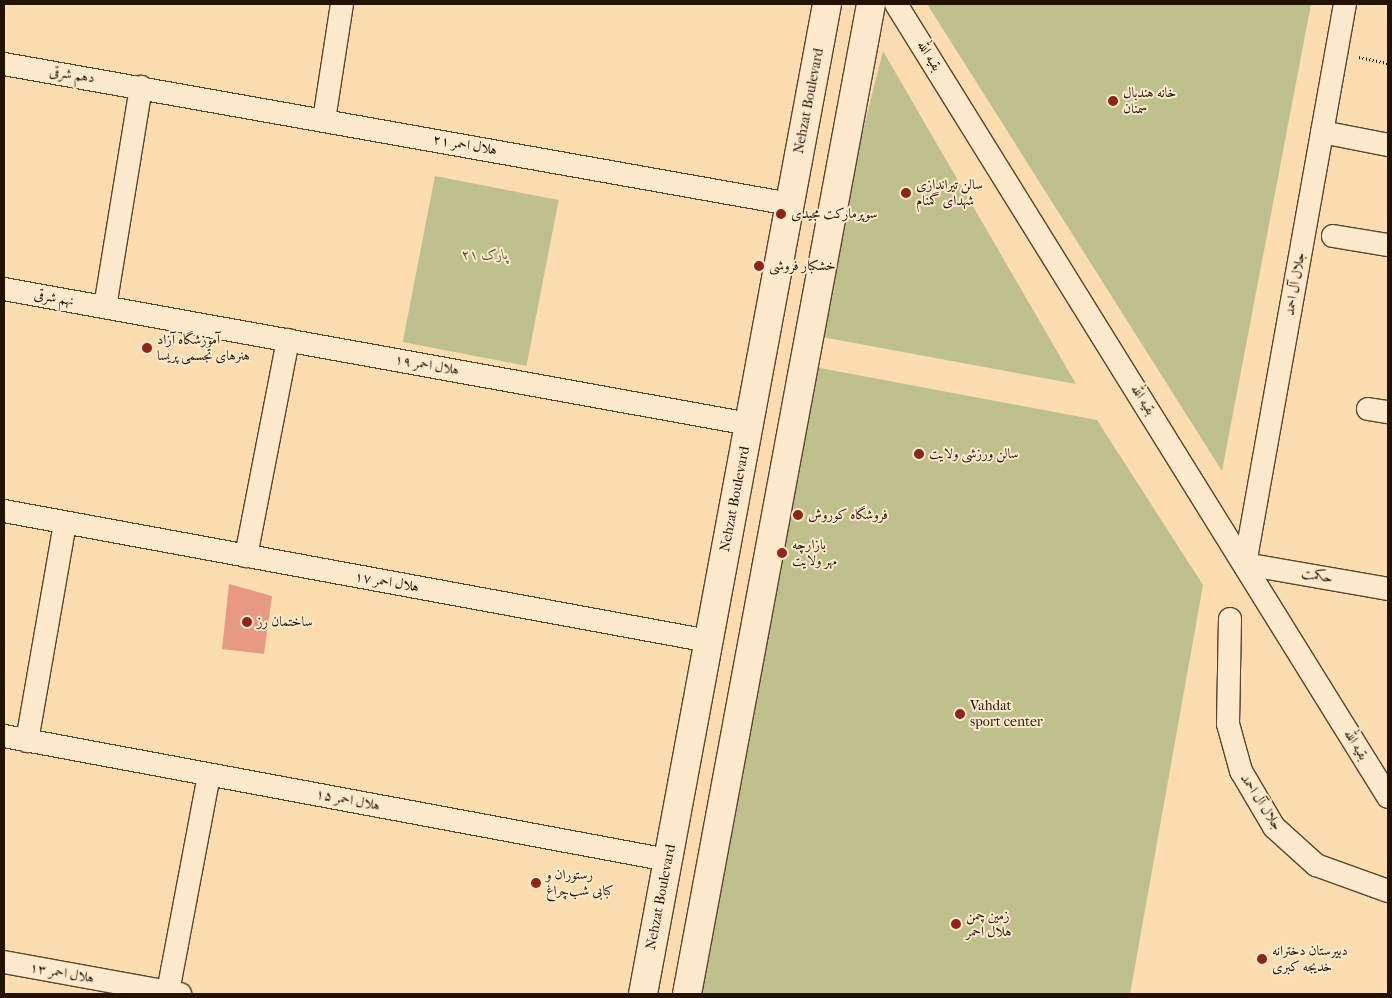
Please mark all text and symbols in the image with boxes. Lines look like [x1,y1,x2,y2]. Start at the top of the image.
street label: بقیه الله [913,38,945,74]
street label: Nehzat Boulevard [791,47,827,155]
street label: دهم شرقی [48,63,96,87]
place label: خانه هندبال سمنان [1123,85,1176,118]
marker: خانه هندبال سمنان [1107,95,1119,107]
street label: هلال احمر ۲۱ [432,131,498,159]
place label: سالن تیراندازی شهدای گمنام [916,177,983,210]
marker: سالن تیراندازی شهدای گمنام [900,187,912,199]
place label: سوپرمارکت مجیدی [791,206,878,222]
marker: سوپرمارکت مجیدی [775,208,787,220]
park label: پارک ۲۱ [462,247,508,263]
street label: جلال آل احمد [1281,251,1309,317]
place label: خشکبار فروشی [769,258,836,274]
marker: خشکبار فروشی [753,260,765,272]
street label: نهم شرقی [33,286,75,310]
place label: آموزشگاه آزاد هنرهای تجسمی پریسا [157,332,250,364]
marker: آموزشگاه آزاد هنرهای تجسمی پریسا [141,342,153,354]
street label: هلال احمر ۱۹ [394,351,460,379]
street label: بقیه الله [1127,382,1159,418]
street label: Nehzat Boulevard [717,445,753,553]
place label: سالن ورزشی ولایت [929,446,1019,462]
marker: سالن ورزشی ولایت [913,448,925,460]
place label: فروشگاه کوروش [808,507,888,523]
marker: فروشگاه کوروش [792,509,804,521]
place label: بازارچه مهر ولایت [792,537,837,570]
marker: بازارچه مهر ولایت [776,547,788,559]
street label: حکمت [1300,565,1334,587]
street label: هلال احمر ۱۷ [354,568,420,596]
place label: ساختمان رز [257,614,313,630]
marker: ساختمان رز [241,616,253,628]
place label: Vahdat sport center [970,698,1043,730]
marker: Vahdat sport center [954,708,966,720]
street label: بقیه الله [1340,727,1372,763]
street label: جلال آل احمد [1237,771,1285,833]
street label: هلال احمر ۱۵ [315,786,381,814]
street label: Nehzat Boulevard [643,843,679,951]
place label: رستوران و کبابی شب‌چراغ [546,867,614,900]
marker: رستوران و کبابی شب‌چراغ [530,877,542,889]
place label: زمین چمن هلال احمر [966,908,1012,940]
marker: زمین چمن هلال احمر [950,918,962,930]
place label: دبیرستان دخترانه خدیجه کبری [1272,943,1348,976]
marker: دبیرستان دخترانه خدیجه کبری [1256,953,1268,965]
street label: هلال احمر ۱۳ [29,959,95,987]

